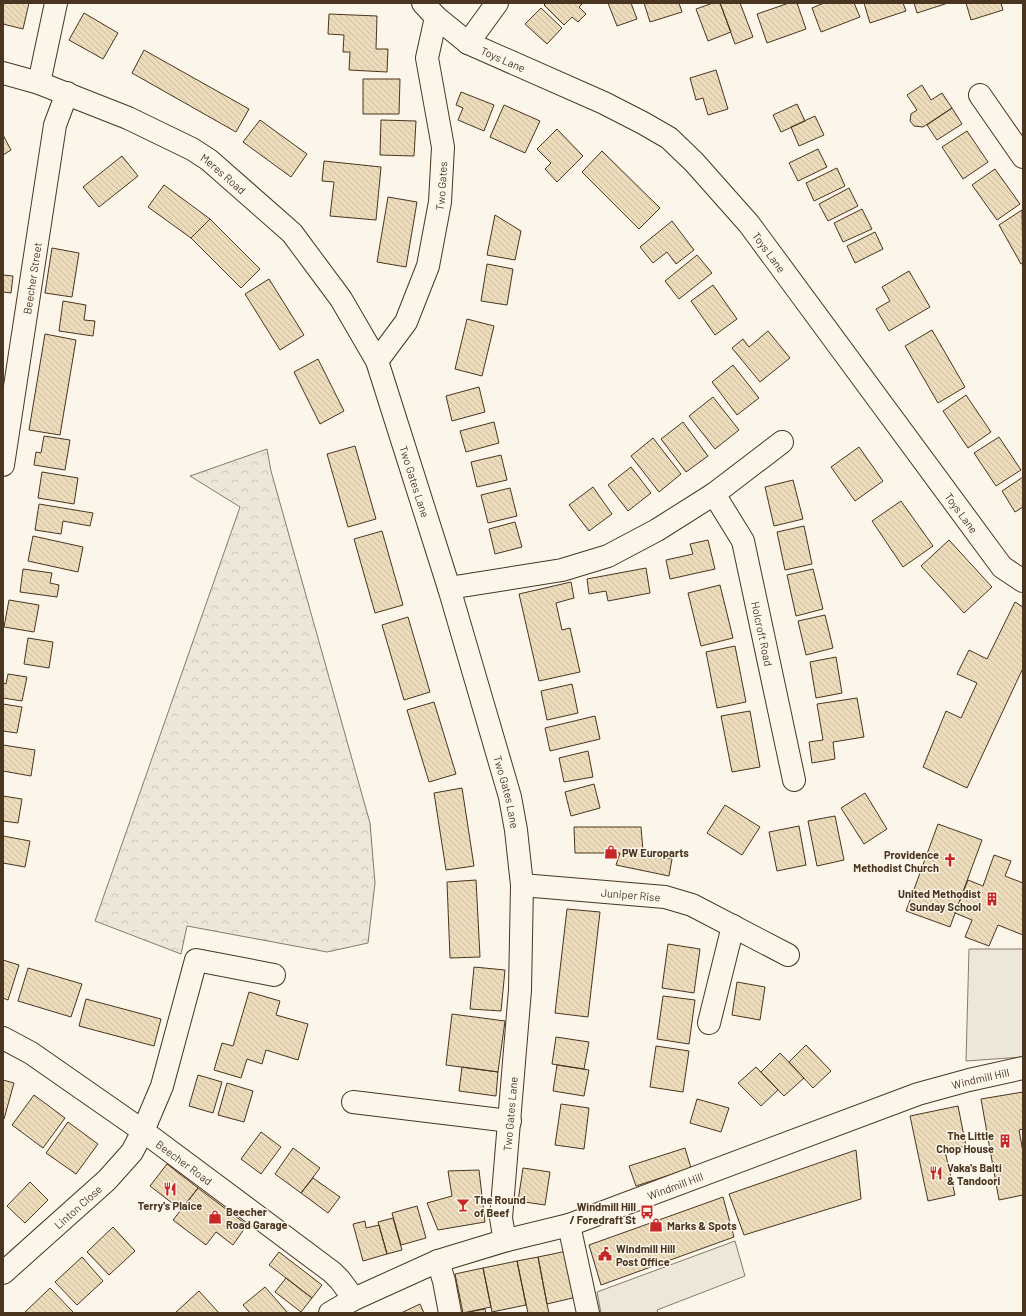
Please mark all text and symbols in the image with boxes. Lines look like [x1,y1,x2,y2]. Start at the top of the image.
street label: Toys Lane [479,43,528,74]
street label: Meres Road [199,150,249,196]
street label: Two Gates [432,161,449,211]
street label: Toys Lane [750,229,789,275]
street label: Beecher Street [20,241,43,315]
street label: Two Gates Lane [398,444,433,519]
street label: Toys Lane [943,490,981,536]
street label: Holcroft Road [750,600,776,667]
street label: Two Gates Lane [492,754,522,830]
shop icon: PW Europarts [603,844,619,860]
place label: PW Europarts [622,846,689,859]
place label: Providence Methodist Church [853,848,939,874]
church icon: Providence Methodist Church [942,852,958,868]
street label: Juniper Rise [600,885,661,903]
place label: United Methodist Sunday School [898,887,981,913]
building icon: United Methodist Sunday School [984,891,1000,907]
street label: Windmill Hill [950,1065,1010,1091]
street label: Two Gates Lane [500,1076,520,1152]
place label: The Little Chop House [936,1129,994,1155]
building icon: The Little Chop House [997,1133,1013,1149]
street label: Beecher Road [154,1137,215,1187]
place label: Vaka's Balti & Tandoori [947,1161,1002,1187]
restaurant icon: Vaka's Balti & Tandoori [928,1165,944,1181]
street label: Windmill Hill [645,1169,705,1202]
restaurant icon: Terry's Plaice [162,1181,178,1197]
street label: Linton Close [51,1182,104,1231]
place label: The Round of Beef [474,1193,526,1219]
bar icon: The Round of Beef [455,1197,471,1213]
place label: Terry's Plaice [138,1199,202,1212]
place label: Windmill Hill / Foredraft St [569,1200,636,1226]
bus stop icon: Windmill Hill / Foredraft St [639,1204,655,1220]
place label: Beecher Road Garage [226,1205,288,1231]
shop icon: Beecher Road Garage [207,1209,223,1225]
shop icon: Marks & Spots [648,1217,664,1233]
place label: Marks & Spots [667,1219,737,1232]
place label: Windmill Hill Post Office [616,1242,676,1268]
public building icon: Windmill Hill Post Office [597,1246,613,1262]

